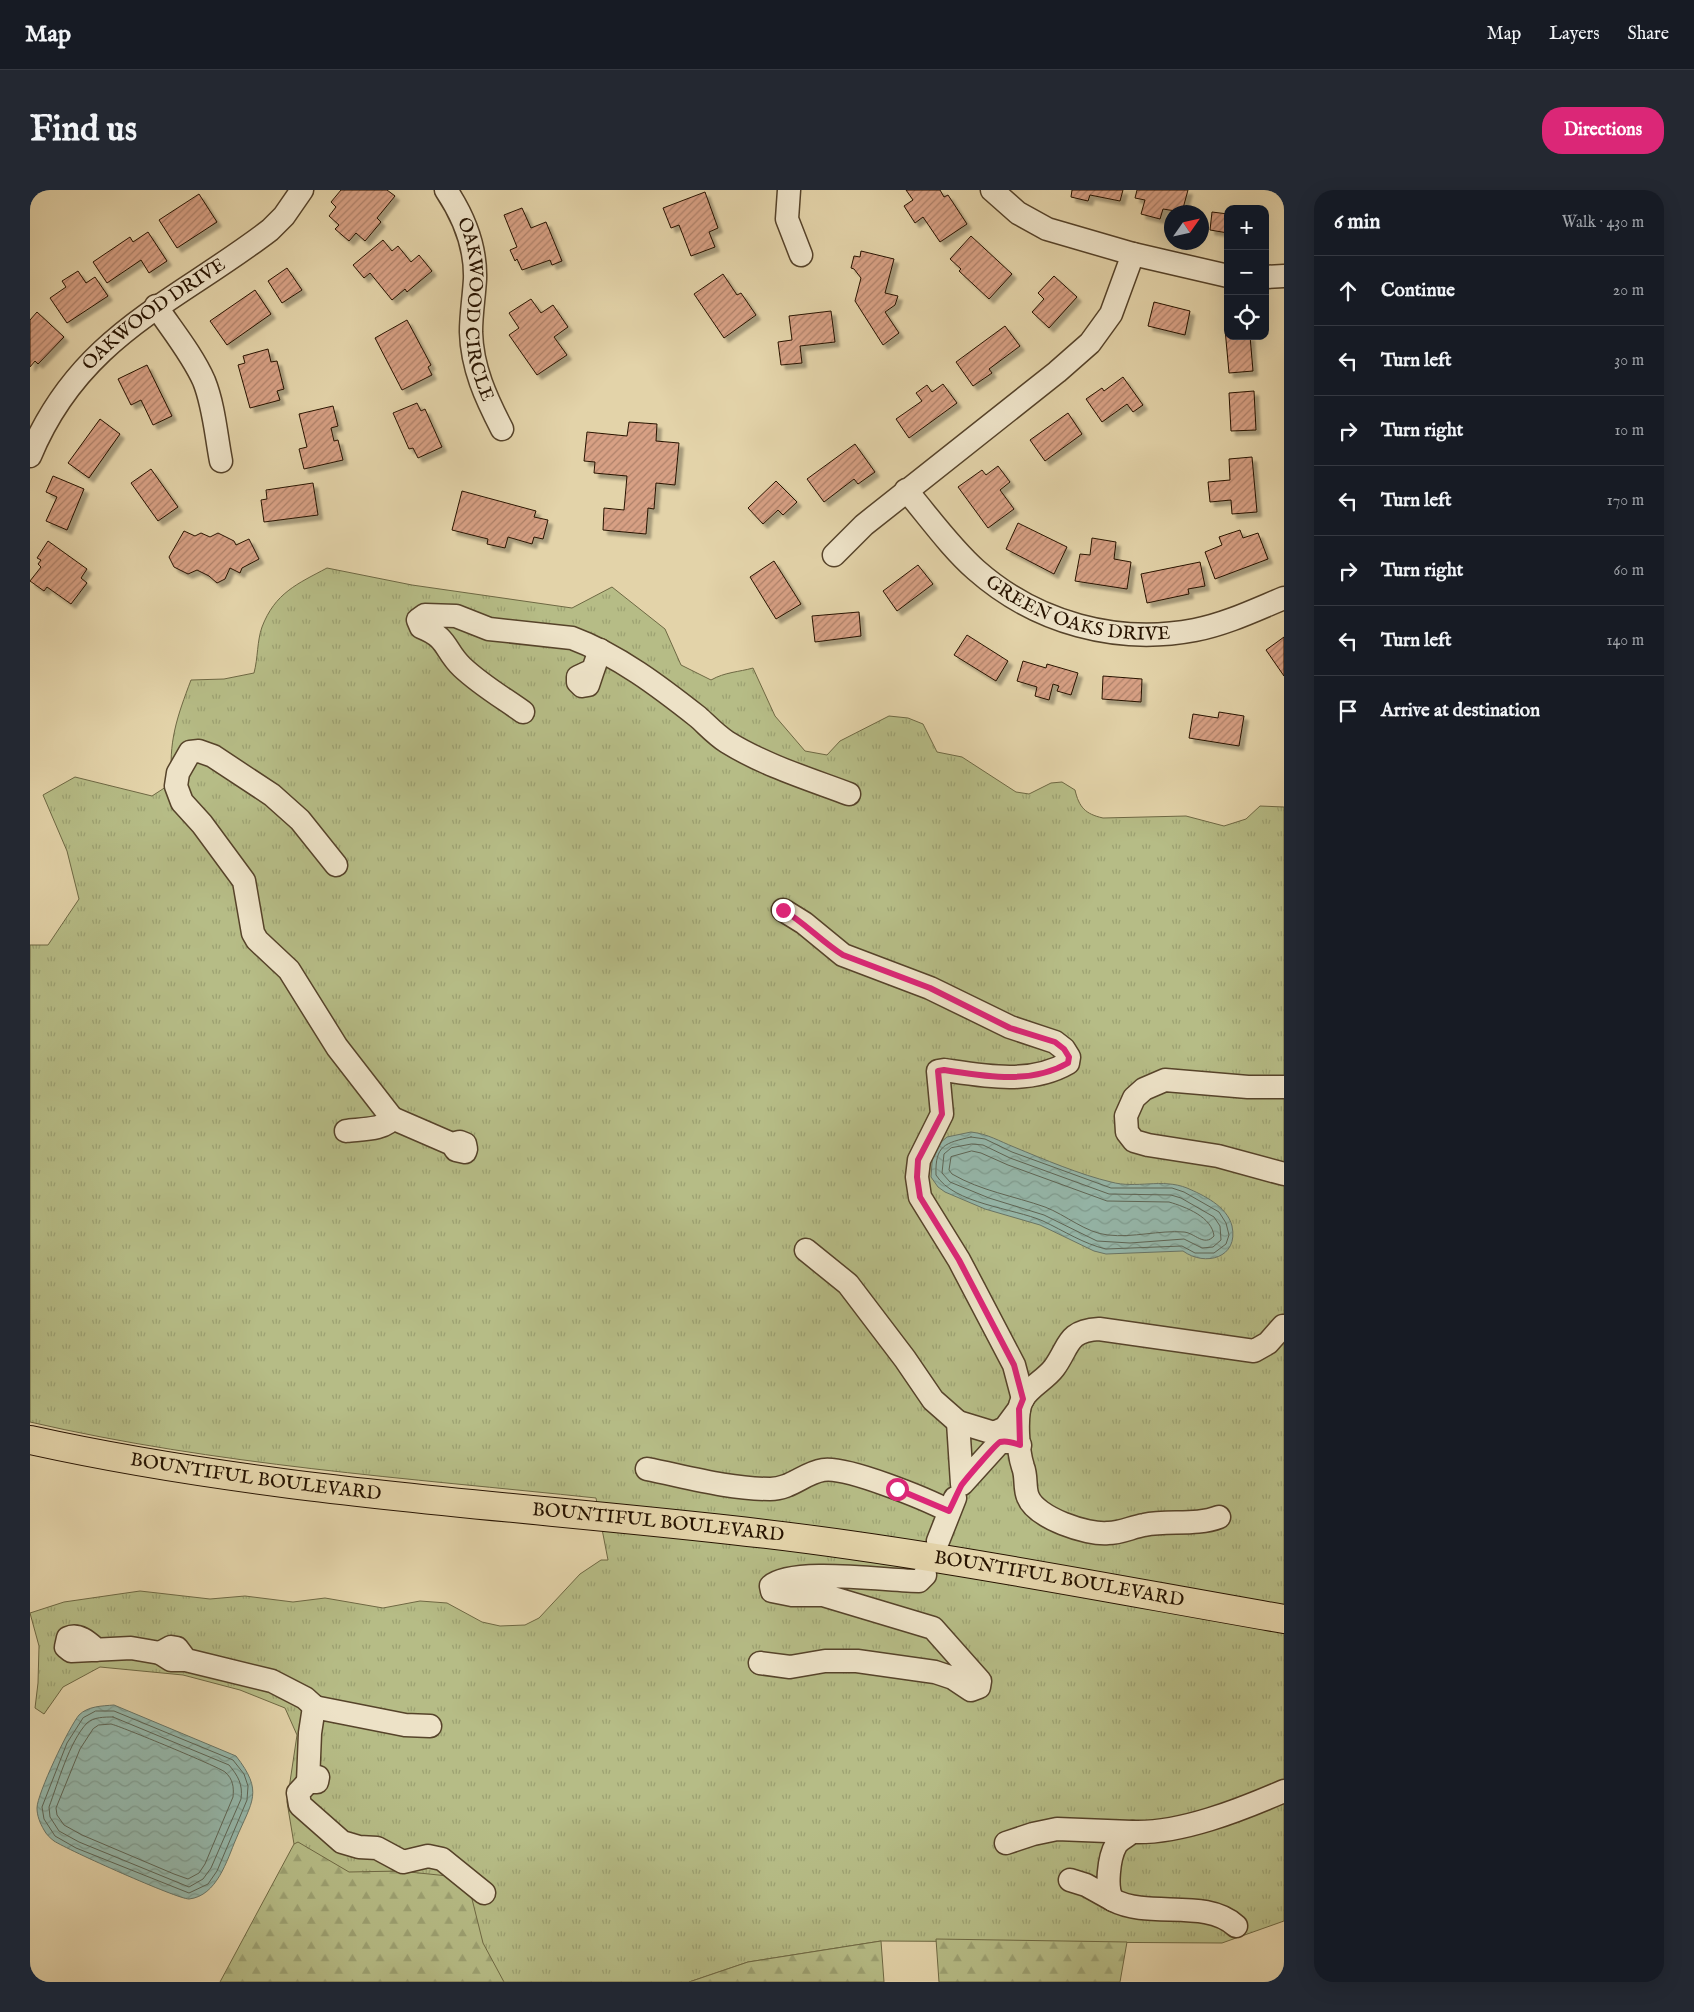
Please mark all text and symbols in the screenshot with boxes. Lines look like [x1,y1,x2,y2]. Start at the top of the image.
text: Map [25,19,71,50]
text: Map [1487,23,1521,46]
text: Layers [1549,23,1600,46]
text: Share [1628,23,1669,46]
button: Directions [1542,107,1664,154]
text: Find us [30,108,137,153]
north arrow [1164,205,1209,250]
map controls [1224,205,1269,340]
button: + [1224,205,1269,250]
text: 6 min [1334,209,1380,236]
text: Walk · 430 m [1562,213,1644,233]
street label: OAKWOOD CIRCLE [451,214,499,405]
button: − [1224,250,1269,295]
street label: OAKWOOD DRIVE [77,253,230,376]
icon: ahead [1334,277,1362,305]
text: Continue [1381,279,1455,303]
text: 20 m [1613,281,1644,301]
button: locate [1224,295,1269,340]
icon: left [1334,347,1362,375]
text: Turn left [1381,349,1452,373]
text: 30 m [1614,351,1644,371]
icon: right [1334,417,1362,445]
text: Turn right [1381,419,1463,443]
text: 10 m [1614,421,1644,441]
icon: left [1334,487,1362,515]
text: Turn left [1381,489,1452,513]
text: 170 m [1607,491,1644,511]
icon: right [1334,557,1362,585]
text: Turn right [1381,559,1463,583]
text: 60 m [1614,561,1644,581]
street label: GREEN OAKS DRIVE [980,570,1171,647]
icon: left [1334,627,1362,655]
text: Turn left [1381,629,1452,653]
text: 140 m [1606,631,1644,651]
icon: arrive [1334,697,1362,725]
text: Arrive at destination [1381,699,1540,723]
route end [772,899,795,922]
street label: BOUNTIFUL BOULEVARD [128,1448,383,1507]
route start [886,1478,909,1501]
street label: BOUNTIFUL BOULEVARD [531,1498,786,1548]
street label: BOUNTIFUL BOULEVARD [932,1546,1186,1613]

